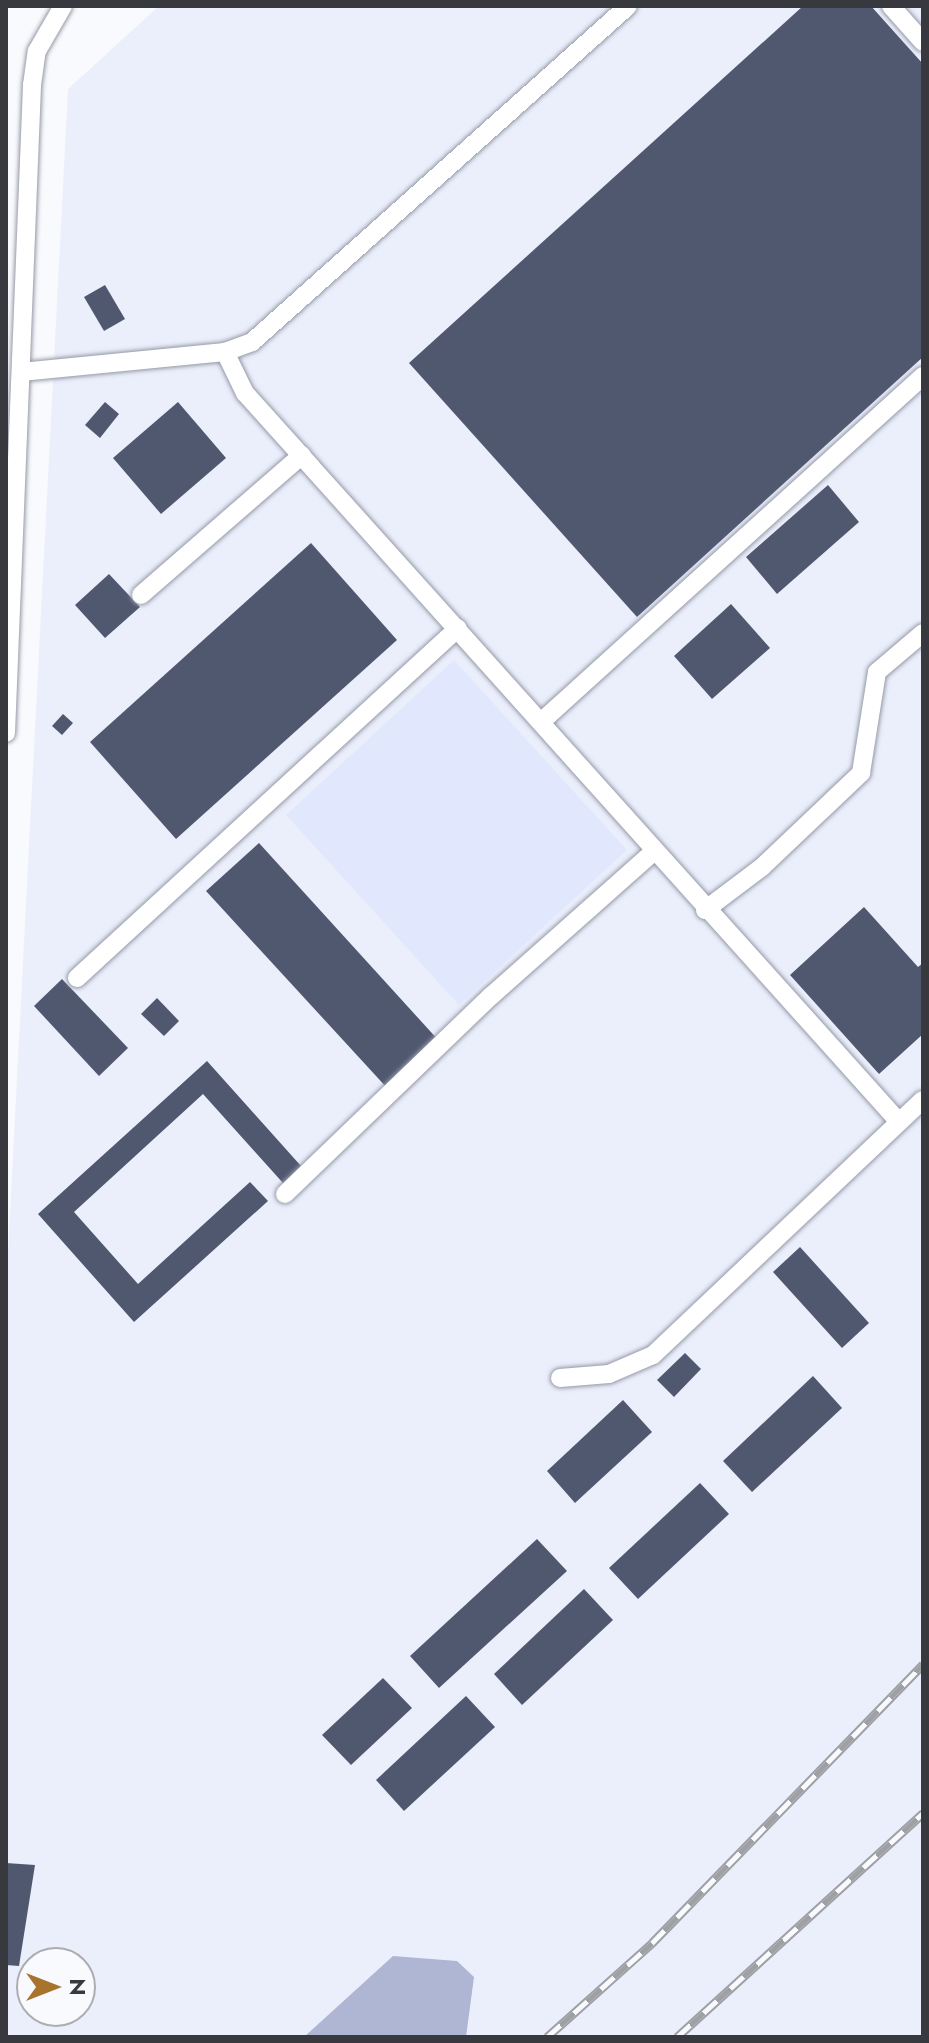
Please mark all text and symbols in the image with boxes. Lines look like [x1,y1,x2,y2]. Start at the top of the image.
north arrow [16,1947,96,2027]
text: N [62,1978,94,1996]

